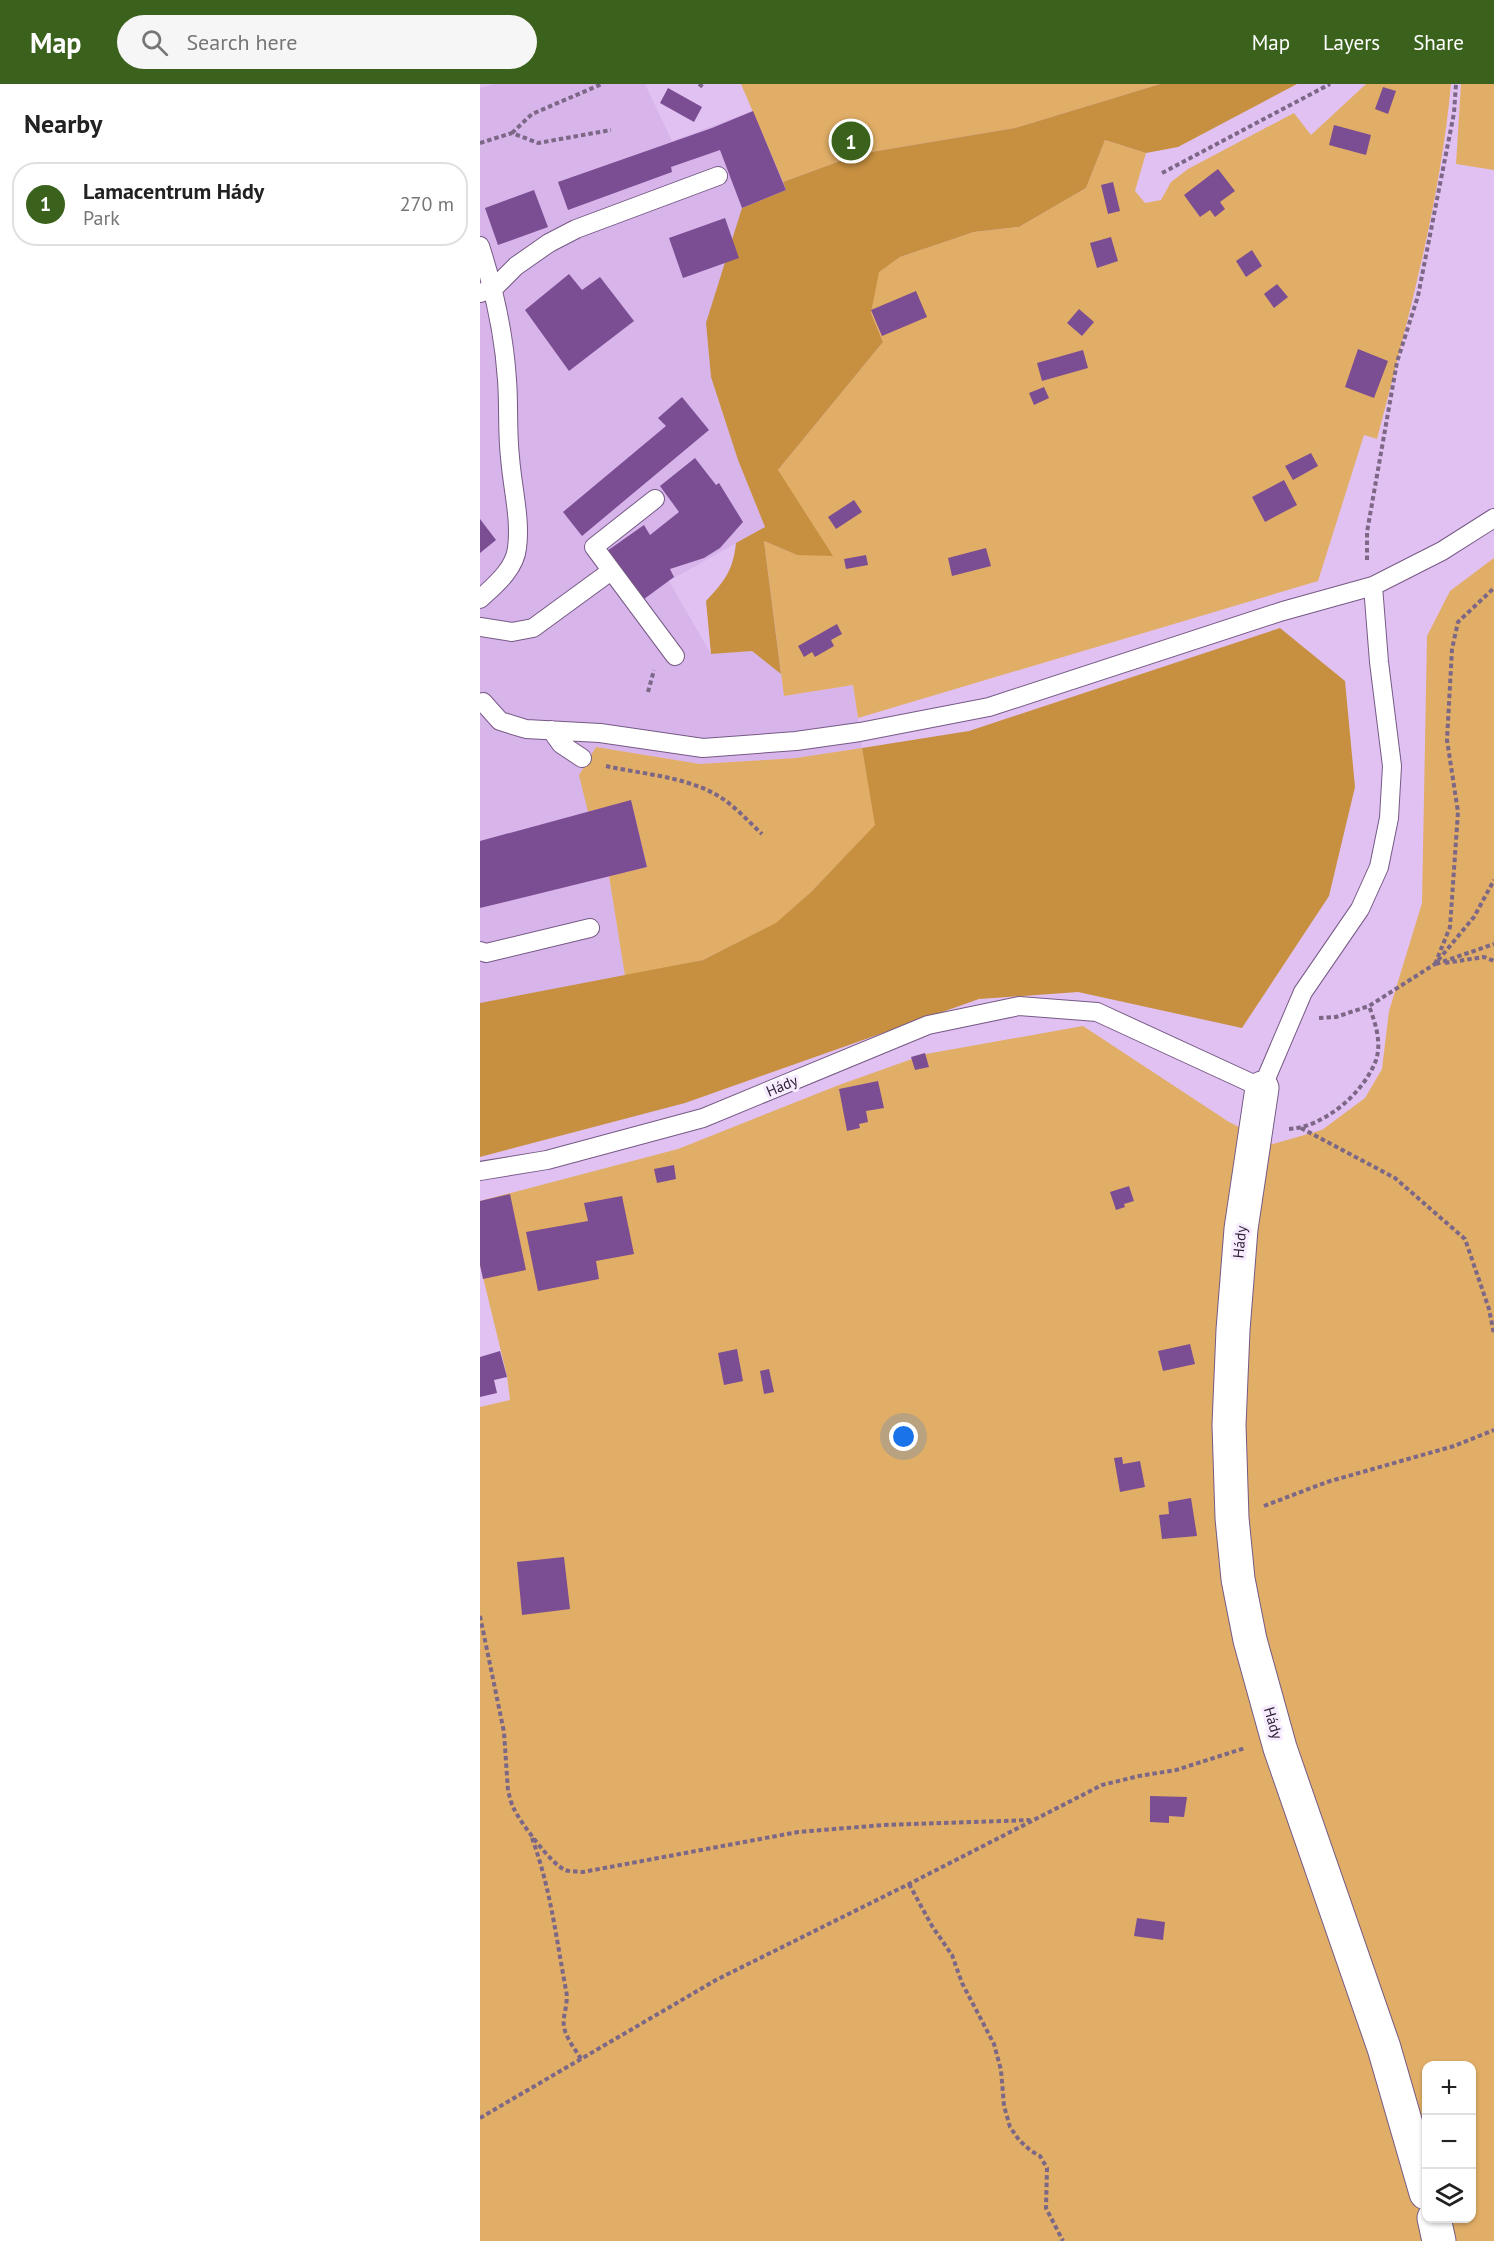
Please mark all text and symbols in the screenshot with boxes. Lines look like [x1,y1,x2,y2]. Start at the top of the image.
search box [117,15,537,69]
text: Map [30,24,81,61]
icon: search [138,26,171,59]
text: Search here [186,28,297,56]
text: Map [1252,29,1290,56]
text: Layers [1323,29,1380,56]
text: Share [1413,29,1464,56]
text: Nearby [24,107,102,140]
pin: 1 [832,118,871,164]
text: Lamacentrum Hády [83,177,264,205]
text: 1 [40,191,51,217]
text: 270 m [400,191,454,217]
text: Park [83,205,120,231]
street label: Hády [763,1070,801,1101]
street label: Hády [1228,1225,1251,1259]
your location [889,1422,918,1451]
street label: Hády [1260,1705,1287,1741]
map controls [1422,2061,1476,2223]
button: + [1422,2061,1476,2115]
button: − [1422,2115,1476,2169]
button: layers [1422,2169,1476,2223]

